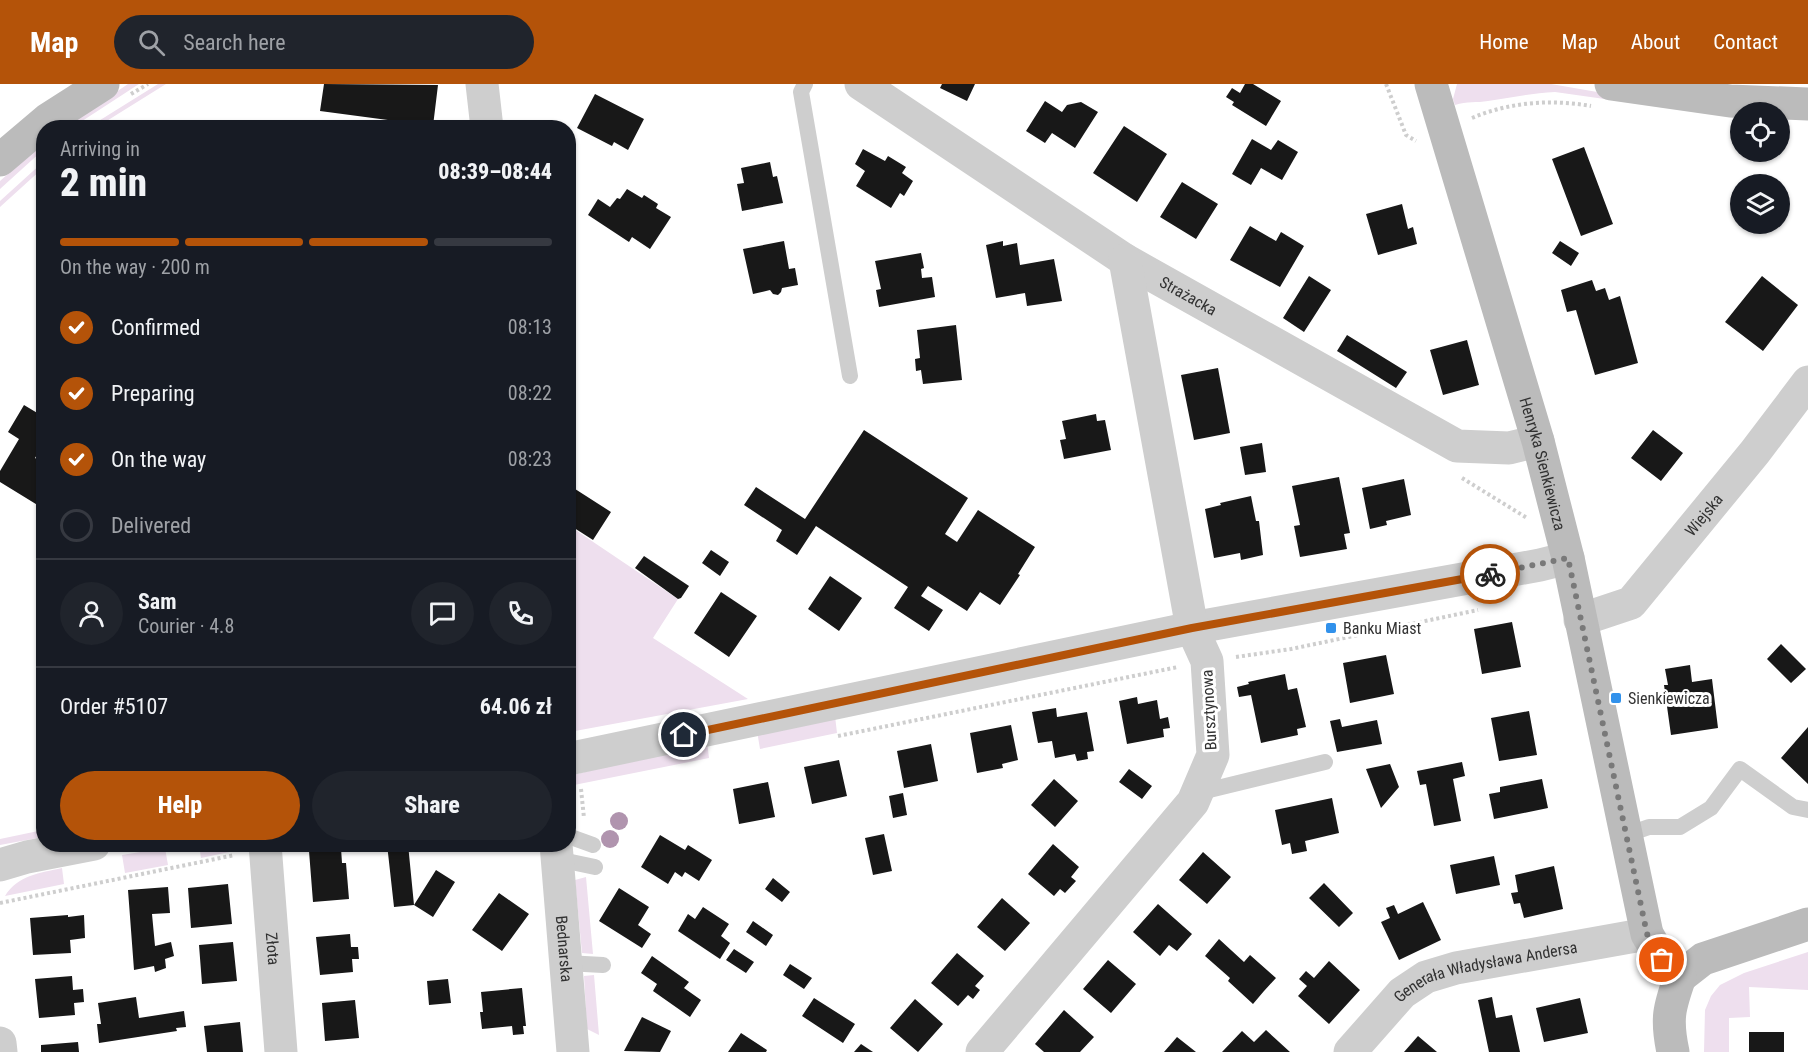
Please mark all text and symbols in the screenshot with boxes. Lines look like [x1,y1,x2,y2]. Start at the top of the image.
search box [114,15,534,69]
text: Map [30,26,78,59]
icon: search [135,26,168,59]
text: Search here [183,30,286,55]
text: Home [1479,30,1529,54]
text: Map [1562,30,1598,54]
text: About [1631,30,1680,54]
text: Contact [1713,30,1778,54]
map controls [1730,102,1790,234]
button: locate [1730,102,1790,162]
text: Arriving in [60,137,140,161]
text: 08:39–08:44 [438,159,552,184]
text: 2 min [60,160,147,206]
button: layers [1730,174,1790,234]
text: On the way · 200 m [60,255,210,279]
street label: Strażacka [1157,272,1220,319]
icon: check [60,311,93,344]
text: Confirmed [111,315,200,340]
text: 08:13 [508,315,552,339]
icon: check [60,377,93,410]
text: Preparing [111,381,195,406]
text: 08:22 [508,381,552,405]
street label: Henryka Sienkiewicza [1516,395,1570,532]
icon: check [60,443,93,476]
text: On the way [111,447,206,472]
text: 08:23 [508,447,552,471]
street label: Wiejska [1681,490,1726,540]
text: Delivered [111,513,191,538]
courier [1460,544,1520,604]
icon: bike [1474,558,1507,591]
button: person [60,582,123,645]
button: chat [411,582,474,645]
button: phone [489,582,552,645]
text: Sam [138,589,177,614]
text: Courier · 4.8 [138,614,234,638]
place label: Banku Miast [1343,619,1421,638]
marker: Banku Miast [1324,621,1338,635]
street label: Bursztynowa [1197,669,1221,751]
place label: Sienkiewicza [1628,689,1710,708]
marker: Sienkiewicza [1609,691,1623,705]
text: Order #5107 [60,694,168,719]
text: 64.06 zł [480,694,552,719]
pin [658,709,709,760]
icon: home [667,718,700,751]
button: Help [60,771,300,840]
button: Share [312,771,552,840]
street label: Bednarska [552,915,577,983]
street label: Złota [262,932,284,966]
pin [1636,934,1687,985]
street label: Generała Władysława Andersa [1389,937,1579,1005]
icon: bag [1645,943,1678,976]

